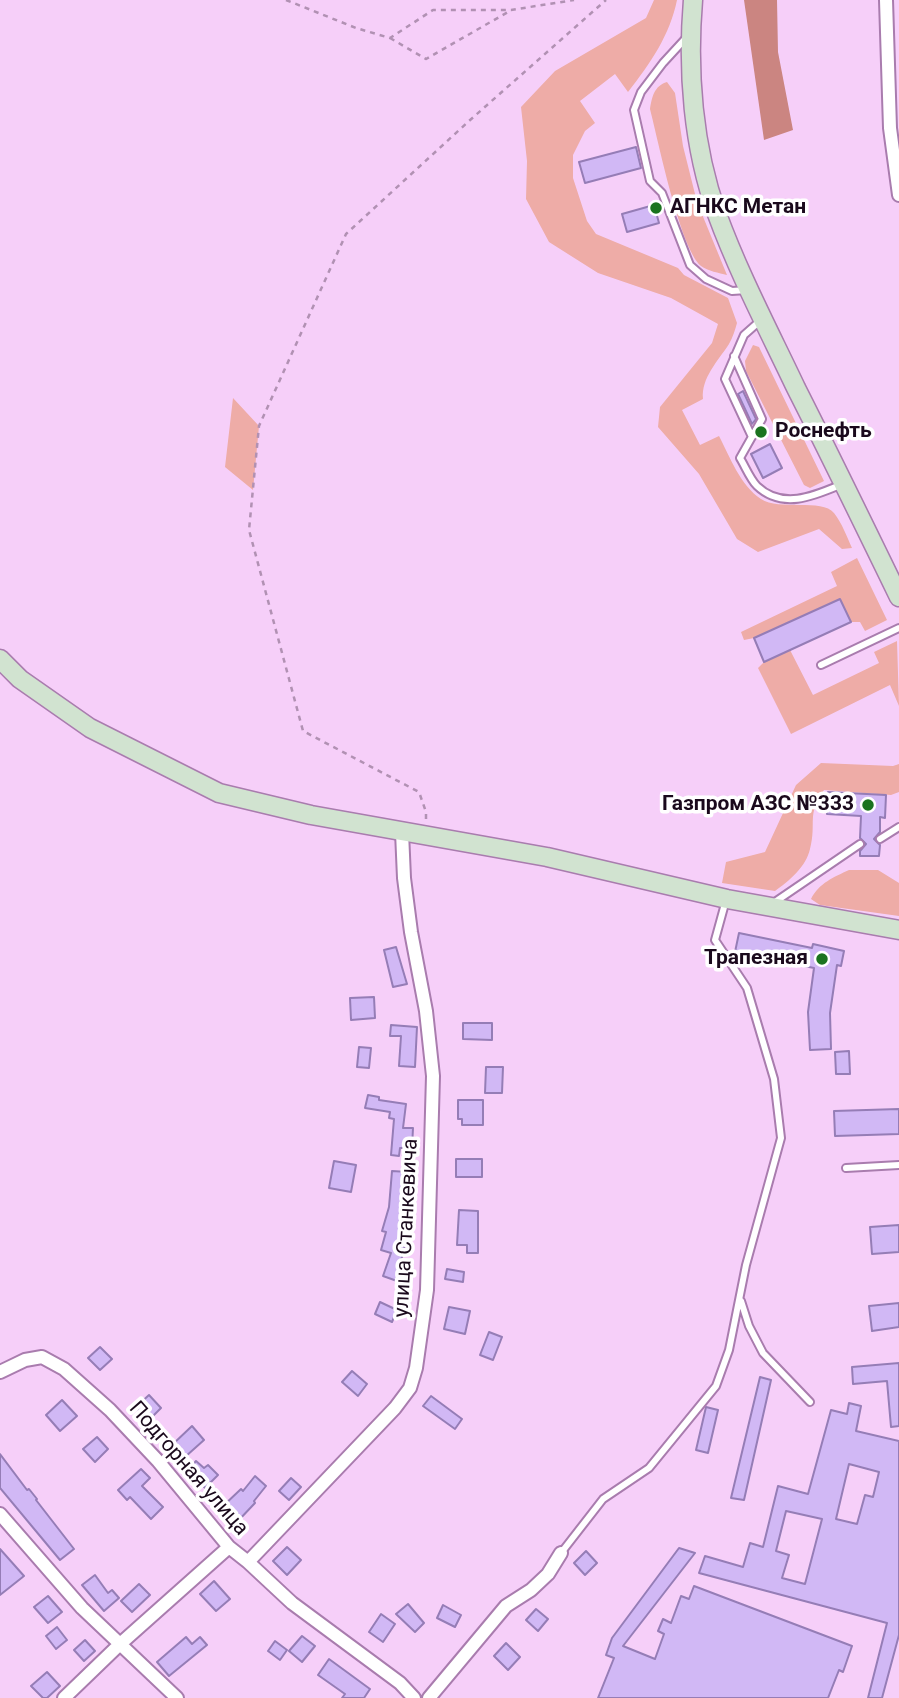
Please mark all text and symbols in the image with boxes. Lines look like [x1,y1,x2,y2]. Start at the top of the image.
place label: АГНКС Метан [670,195,806,221]
marker: АГНКС Метан [648,200,664,216]
place label: Роснефть [775,419,872,445]
marker: Роснефть [753,424,769,440]
place label: Газпром АЗС №333 [662,792,854,818]
marker: Газпром АЗС №333 [860,797,876,813]
place label: Трапезная [704,946,808,972]
marker: Трапезная [814,951,830,967]
street label: улица Станкевича [390,1138,424,1318]
street label: Подгорная улица [123,1397,253,1541]

